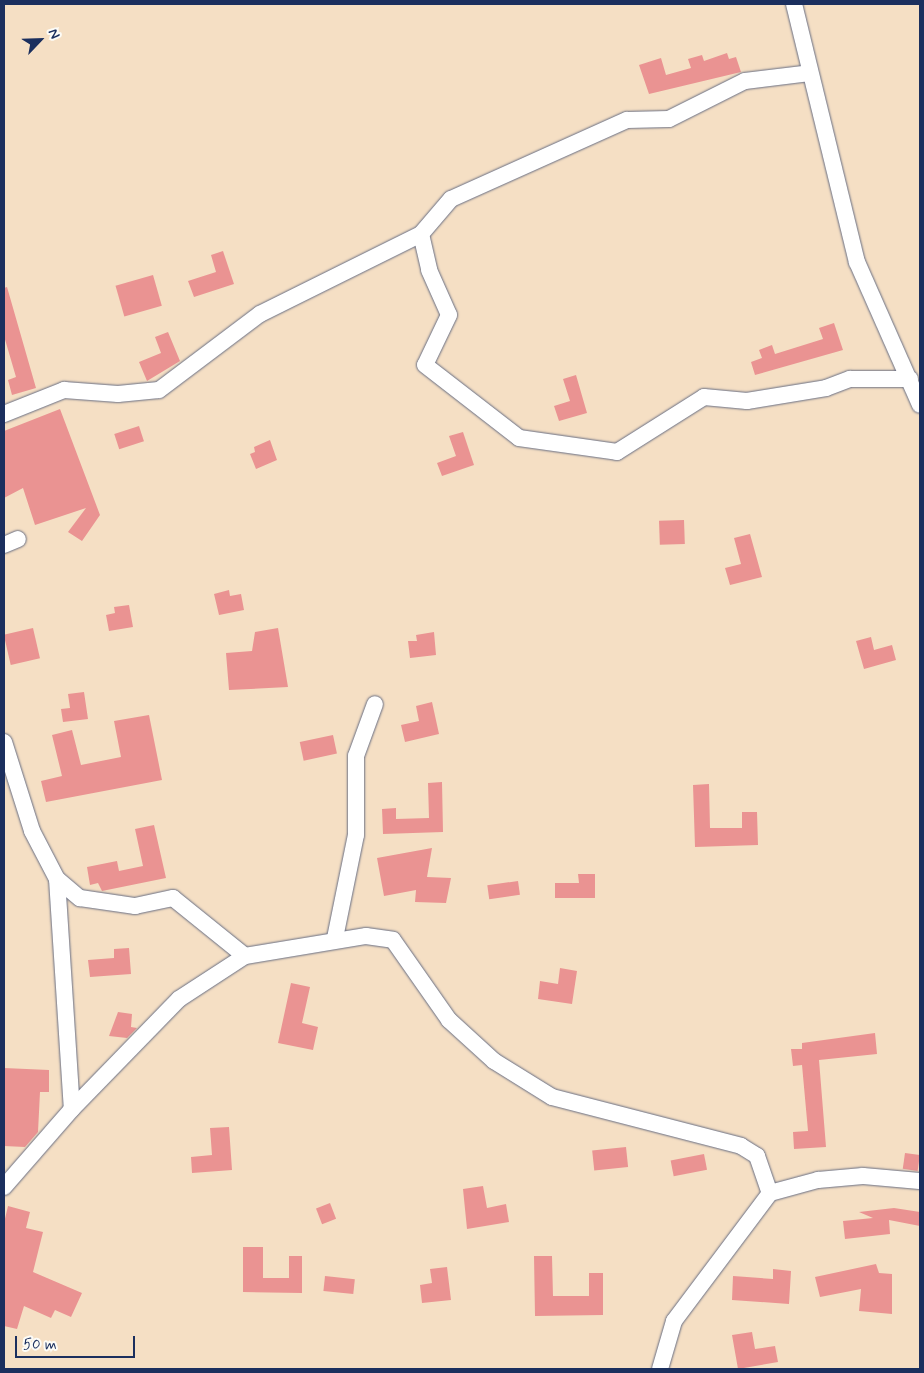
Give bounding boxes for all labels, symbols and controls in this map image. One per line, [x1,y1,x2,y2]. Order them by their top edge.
north arrow [15,15,65,65]
text: N [44,26,64,42]
scale bar [18,1326,138,1358]
text: 50 m [23,1335,57,1355]

